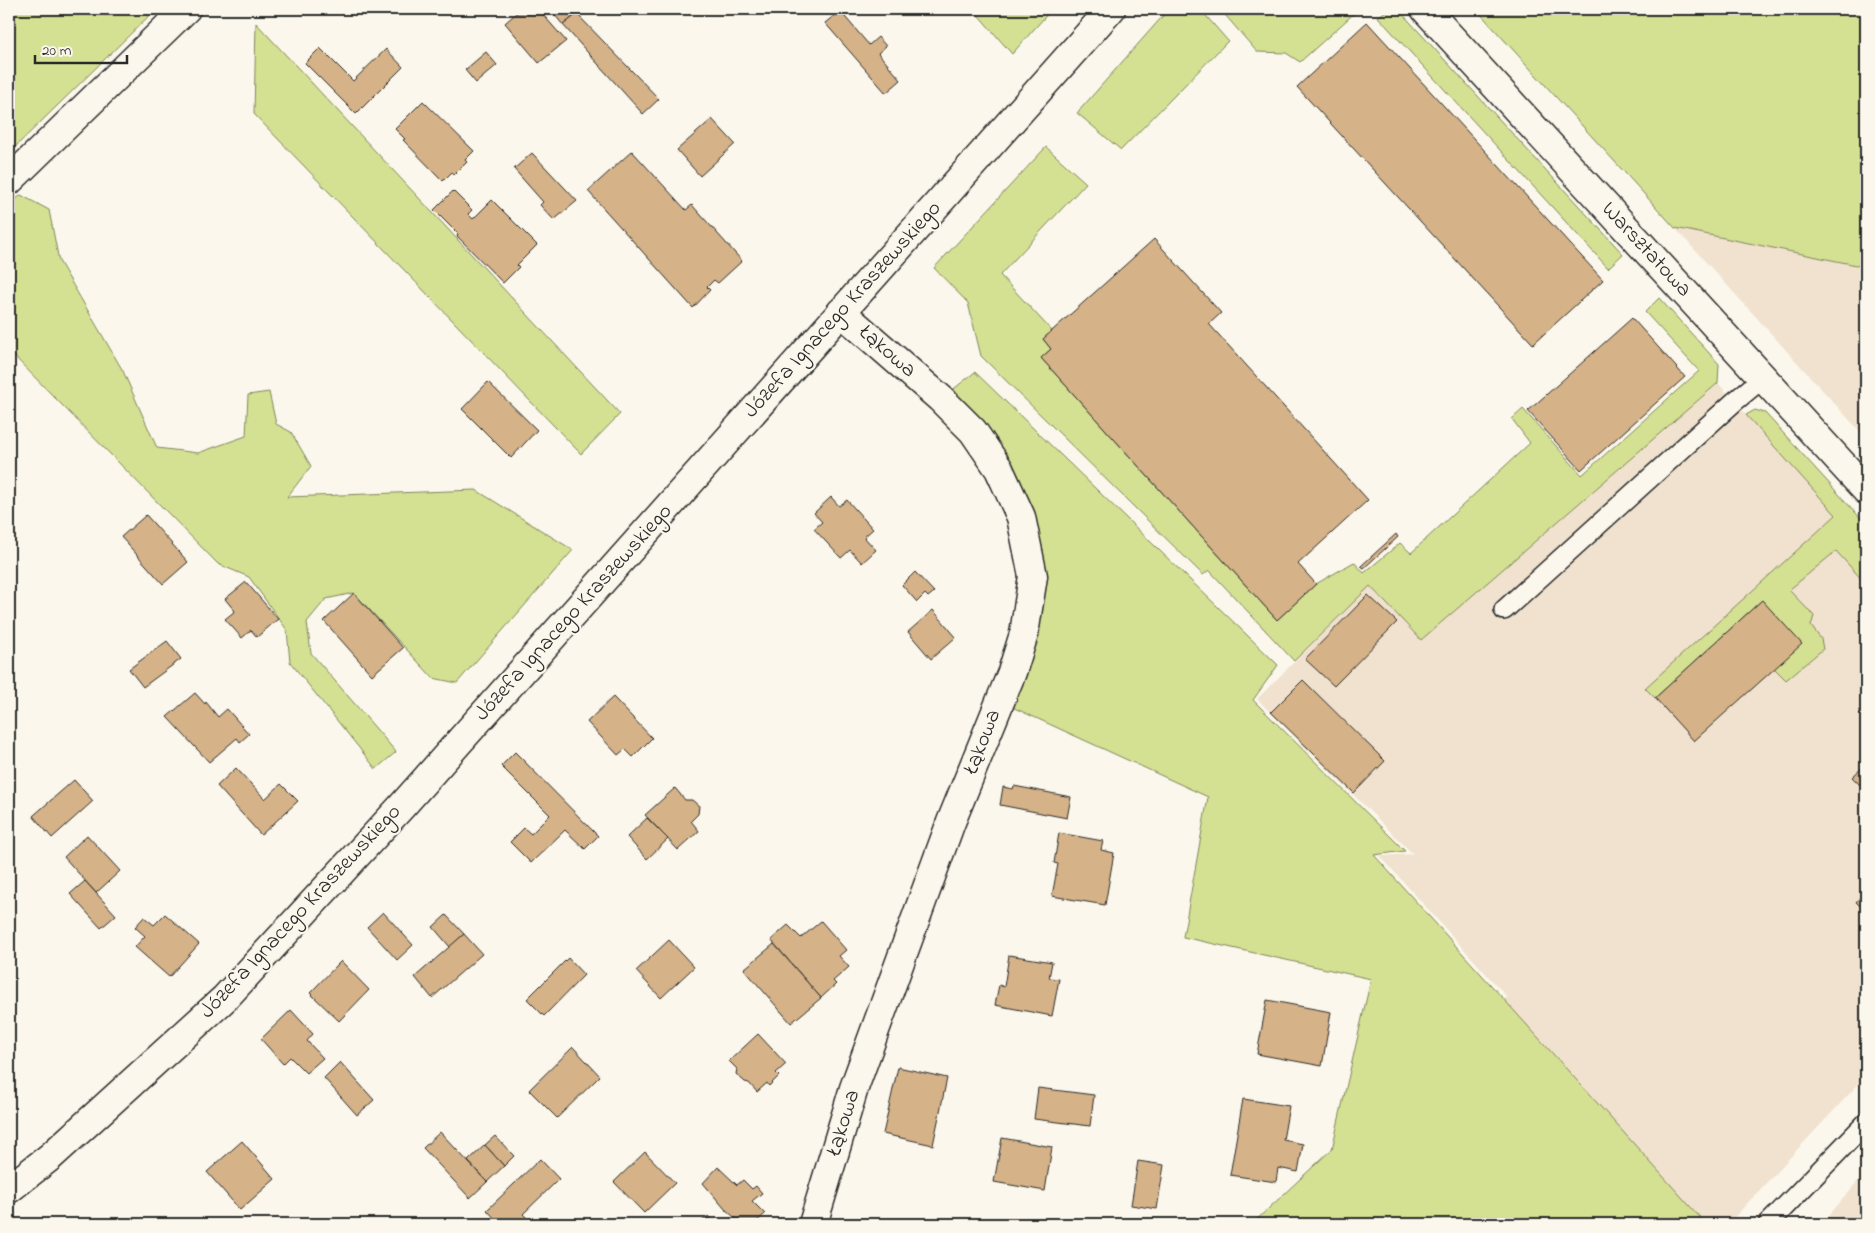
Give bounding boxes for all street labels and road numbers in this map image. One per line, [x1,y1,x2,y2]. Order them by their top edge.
street label: Józefa Ignacego Kraszewskiego [736,194,950,427]
street label: Warsztatowa [1593,195,1699,305]
street label: Łąkowa [850,317,923,386]
street label: Józefa Ignacego Kraszewskiego [467,497,681,730]
street label: Łąkowa [956,705,1010,780]
street label: Józefa Ignacego Kraszewskiego [193,798,410,1027]
street label: Łąkowa [819,1086,869,1161]

